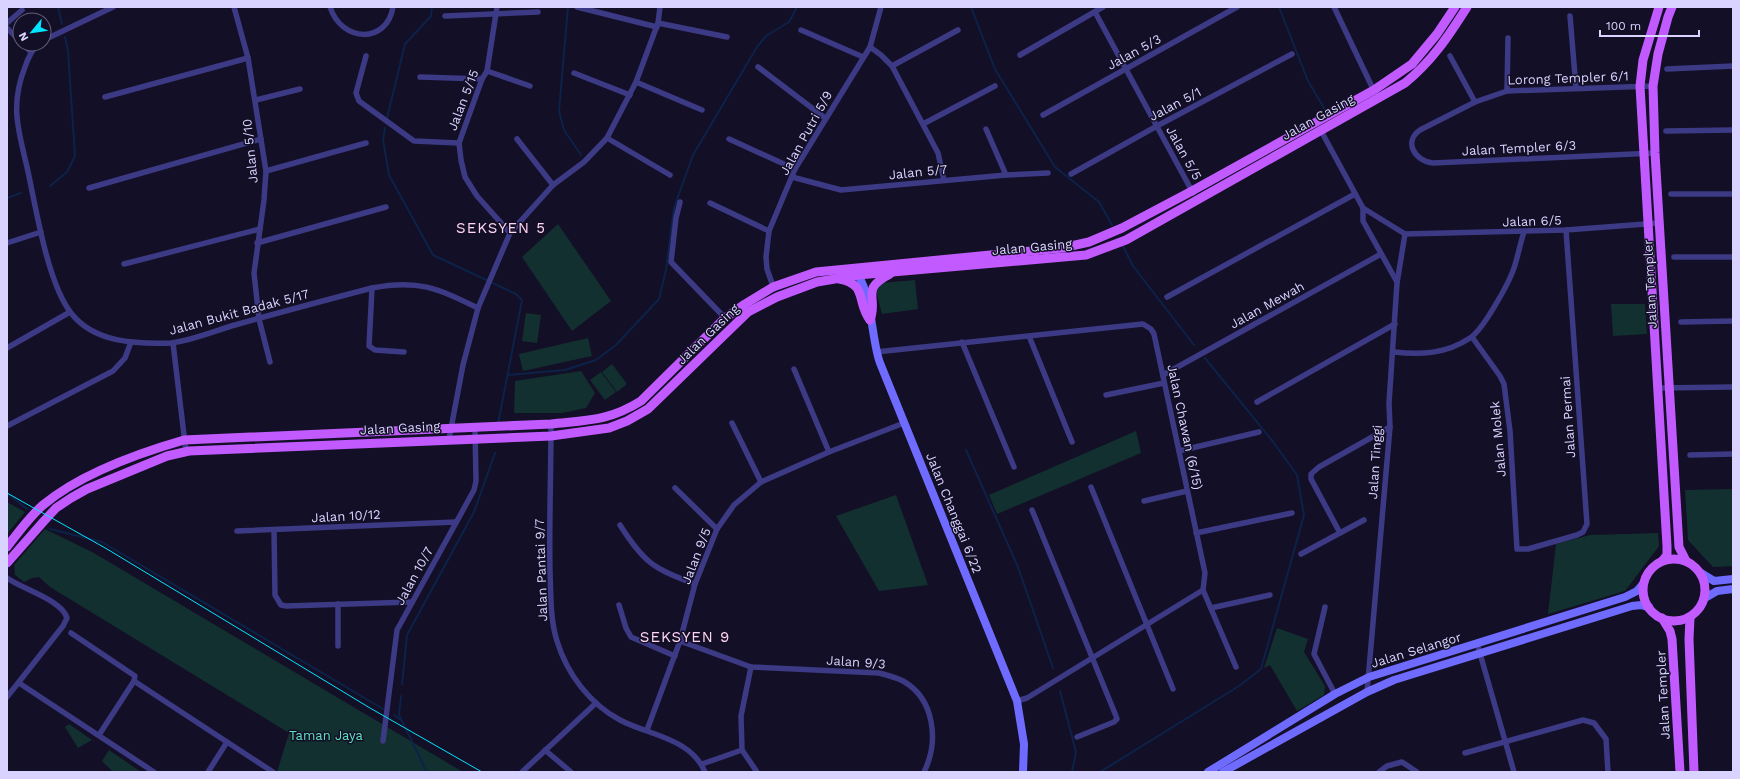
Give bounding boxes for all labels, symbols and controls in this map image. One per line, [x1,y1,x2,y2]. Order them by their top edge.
north arrow [12,12,52,52]
scale bar [1600,12,1699,38]
text: 100 m [1606,19,1641,33]
text: N [16,30,31,43]
street label: Jalan 5/3 [1105,31,1163,73]
street label: Jalan 5/15 [444,67,482,133]
street label: Lorong Templer 6/1 [1507,68,1629,88]
street label: Jalan 5/1 [1146,84,1204,124]
street label: Jalan Putri 5/9 [777,88,835,178]
street label: Jalan Gasing [1279,91,1357,143]
street label: Jalan 5/10 [239,118,261,184]
street label: Jalan 5/5 [1163,124,1205,182]
street label: Jalan Templer 6/3 [1461,138,1577,158]
street label: Jalan 5/7 [888,161,948,183]
street label: Jalan 6/5 [1502,212,1562,230]
district label: SEKSYEN 5 [456,219,546,237]
street label: Jalan Gasing [991,236,1073,258]
street label: Jalan Templer [1640,239,1660,329]
street label: Jalan Mewah [1227,278,1307,332]
street label: Jalan Bukit Badak 5/17 [168,286,310,338]
street label: Jalan Gasing [674,301,742,367]
street label: Jalan Chawan (6/15) [1164,363,1206,491]
street label: Jalan Permai [1558,376,1578,458]
street label: Jalan Molek [1487,400,1509,477]
street label: Jalan Gasing [359,418,441,438]
street label: Jalan Tinggi [1365,424,1385,500]
street label: Jalan Changgai 6/22 [923,451,985,575]
street label: Jalan 10/12 [311,507,381,525]
street label: Jalan Pantai 9/7 [532,518,550,622]
street label: Jalan 9/5 [678,526,714,586]
street label: Jalan 10/7 [392,544,436,608]
district label: SEKSYEN 9 [640,628,730,646]
street label: Jalan Selangor [1369,629,1463,671]
street label: Jalan Templer [1653,650,1673,740]
street label: Jalan 9/3 [826,652,886,672]
park label: Taman Jaya [289,728,364,743]

